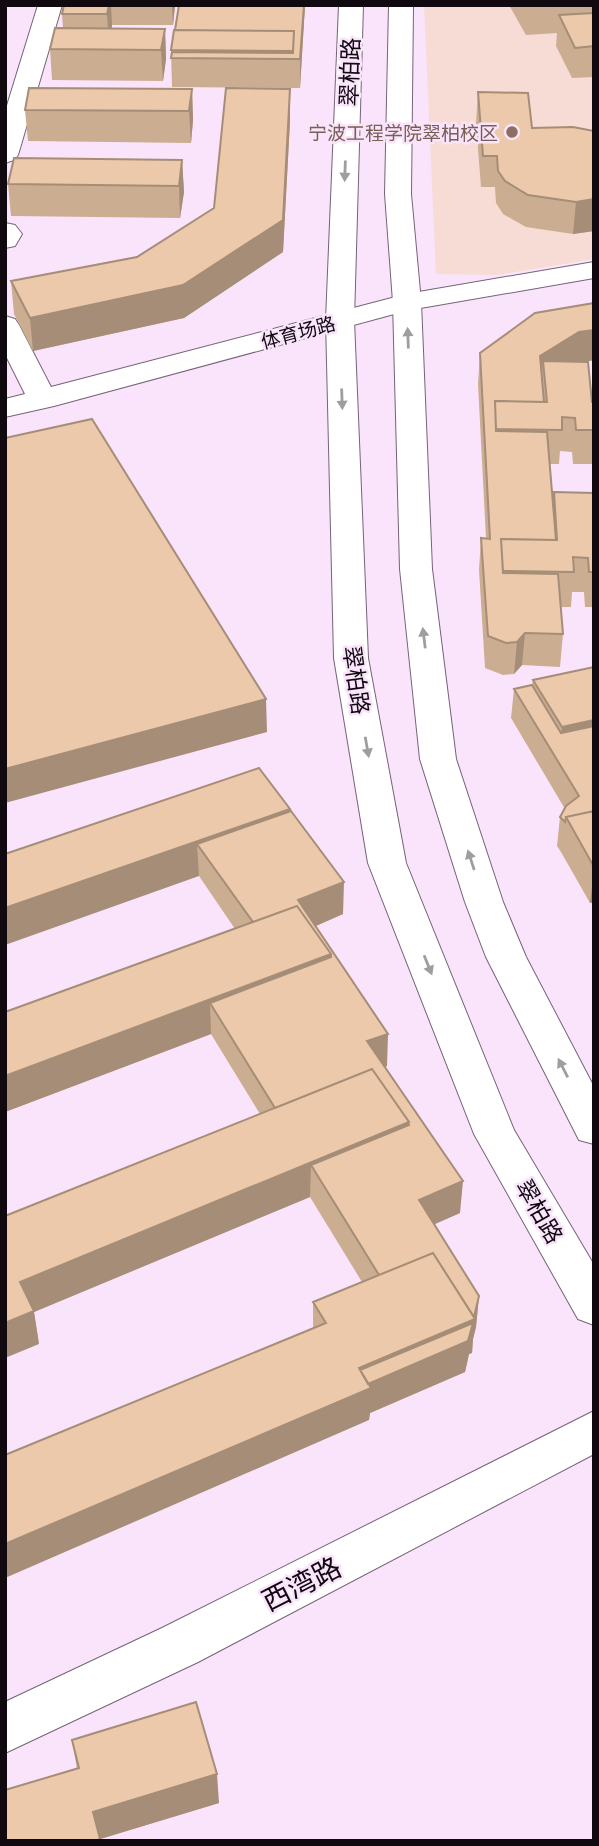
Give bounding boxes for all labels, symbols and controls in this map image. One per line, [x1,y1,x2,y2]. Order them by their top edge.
street label: 翠柏路 [334,37,364,107]
place label: 宁波工程学院翠柏校区 [308,121,498,144]
marker: 宁波工程学院翠柏校区 [504,124,520,140]
one-way arrow [340,161,351,183]
street label: 体育场路 [258,311,338,353]
one-way arrow [402,327,414,349]
one-way arrow [337,388,348,410]
one-way arrow [418,627,429,649]
street label: 翠柏路 [338,644,376,716]
one-way arrow [362,736,373,758]
one-way arrow [465,849,476,870]
one-way arrow [422,955,433,976]
one-way arrow [557,1058,568,1078]
street label: 翠柏路 [511,1174,569,1248]
street label: 西湾路 [256,1549,346,1617]

